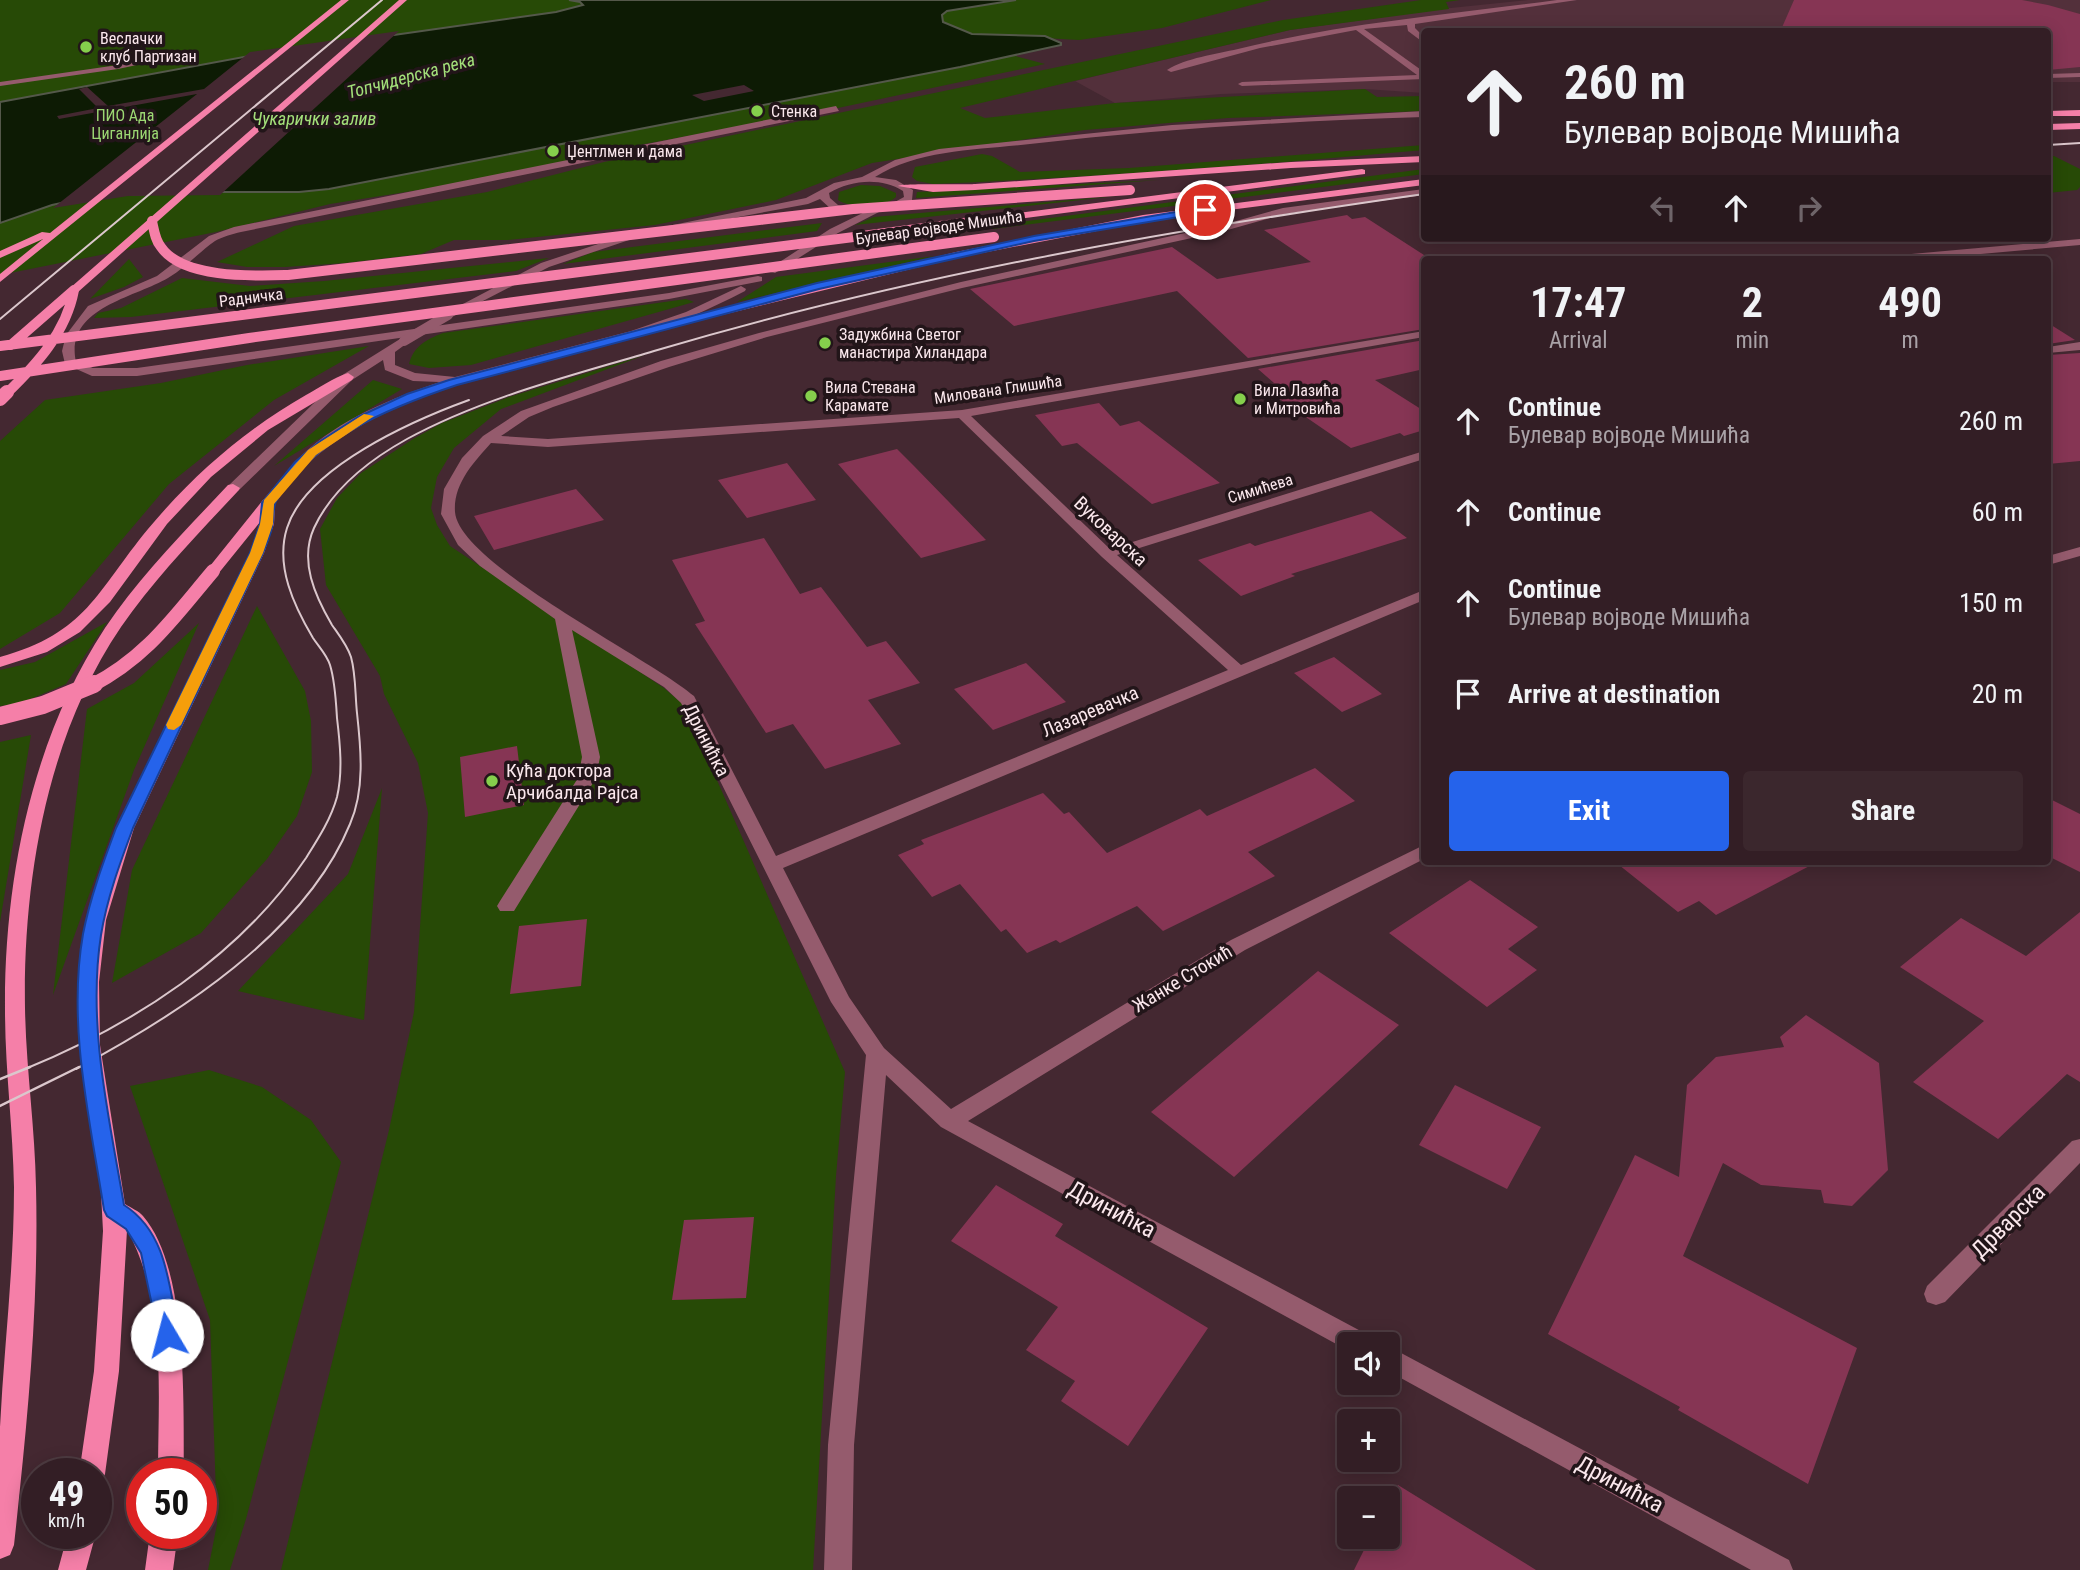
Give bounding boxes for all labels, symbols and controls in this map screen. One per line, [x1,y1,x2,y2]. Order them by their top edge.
place label: Веслачки клуб Партизан [100,29,197,66]
marker: Веслачки клуб Партизан [78,39,94,55]
water label: Топчидерска река [345,48,477,103]
text: 260 m [1564,54,1686,111]
icon: ahead [1449,56,1540,147]
place label: Стенка [771,102,817,121]
marker: Стенка [749,103,765,119]
park label: ПИО Ада Циганлија [91,106,159,143]
water label: Чукарички залив [252,108,376,129]
text: Булевар војводе Мишића [1564,113,1901,151]
place label: Џентлмен и дама [567,142,683,161]
marker: Џентлмен и дама [545,143,561,159]
pin [1175,180,1235,240]
icon: left [1644,189,1682,227]
icon: ahead [1717,189,1755,227]
icon: right [1790,189,1828,227]
icon: arrive [1186,191,1224,229]
street label: Булевар војводе Мишића [854,206,1024,249]
text: 17:47 [1530,278,1626,327]
text: 2 [1742,278,1763,327]
text: 490 [1878,278,1942,327]
street label: Радничка [218,284,284,311]
place label: Задужбина Светог манастира Хиландара [839,325,987,362]
text: Arrival [1549,327,1607,354]
text: min [1735,327,1769,354]
text: m [1901,327,1919,354]
marker: Задужбина Светог манастира Хиландара [817,335,833,351]
street label: Милована Глишића [933,371,1063,408]
place label: Вила Стевана Карамате [825,378,916,415]
place label: Вила Лазића и Митровића [1254,381,1341,418]
marker: Вила Стевана Карамате [803,388,819,404]
marker: Вила Лазића и Митровића [1232,391,1248,407]
text: Continue [1508,392,1601,422]
icon: ahead [1449,402,1487,440]
text: 260 m [1959,406,2023,436]
text: Булевар војводе Мишића [1508,422,1750,449]
street label: Симићева [1225,470,1295,507]
street label: Вуковарска [1069,492,1152,571]
icon: ahead [1449,493,1487,531]
text: Continue [1508,497,1601,527]
text: 60 m [1972,497,2023,527]
text: Continue [1508,574,1601,604]
icon: ahead [1449,584,1487,622]
text: 150 m [1959,588,2023,618]
text: Булевар војводе Мишића [1508,604,1750,631]
icon: arrive [1449,675,1487,713]
text: Arrive at destination [1508,679,1720,709]
text: 20 m [1972,679,2023,709]
street label: Лазаревачка [1038,681,1142,742]
street label: Дринићка [678,700,735,780]
place label: Кућа доктора Арчибалда Рајса [506,759,638,804]
button: Exit [1449,771,1729,851]
button: Share [1743,771,2023,851]
marker: Кућа доктора Арчибалда Рајса [484,773,500,789]
street label: Жанке Стокић [1128,940,1236,1017]
street label: Дринићка [1063,1175,1160,1244]
street label: Дрварска [1966,1179,2051,1264]
position arrow [130,1298,204,1372]
map controls [1337,1332,1400,1549]
button: sound [1337,1332,1400,1395]
button: + [1337,1409,1400,1472]
street label: Дринићка [1571,1450,1668,1519]
speed limit sign: 50 [126,1458,217,1549]
text: 49 [49,1474,84,1515]
button: − [1337,1486,1400,1549]
text: km/h [48,1510,85,1531]

